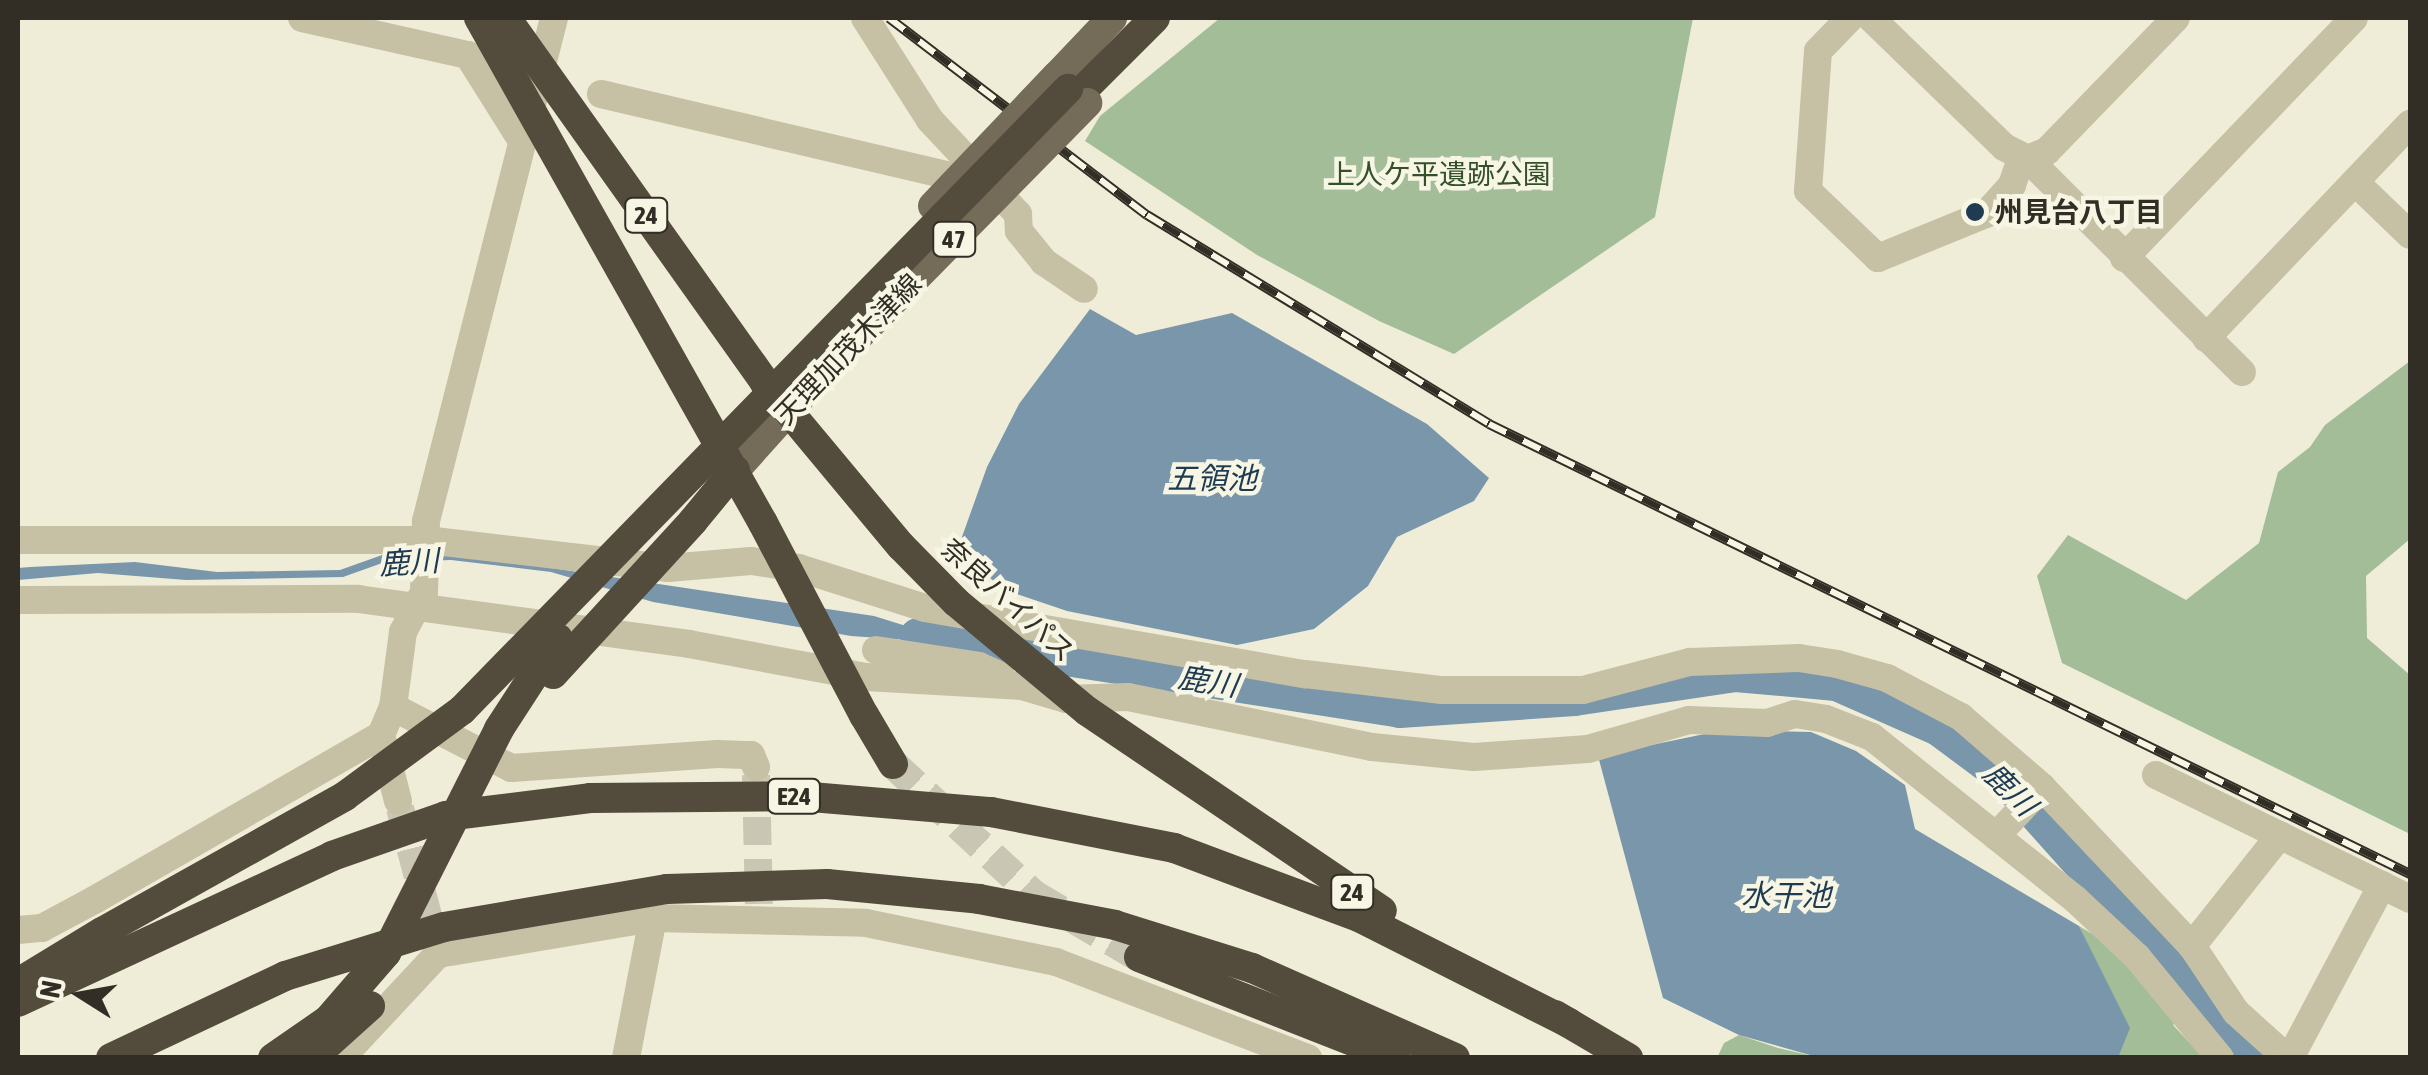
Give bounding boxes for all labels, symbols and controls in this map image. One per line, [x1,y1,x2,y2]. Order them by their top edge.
park label: 上人ケ平遺跡公園 [1327,157,1551,191]
road number: 24 [624,195,668,235]
place label: 州見台八丁目 [1995,195,2163,229]
marker: 州見台八丁目 [1964,201,1986,223]
road number: 47 [932,219,976,259]
street label: 天理加茂木津線 [768,267,928,431]
water label: 五領池 [1167,460,1257,496]
street label: 奈良バイパス [934,531,1082,669]
water label: 鹿川 [378,542,440,582]
water label: 鹿川 [1176,659,1240,703]
water label: 鹿川 [1976,755,2044,823]
road number: E24 [766,776,822,816]
road number: 24 [1330,872,1374,912]
water label: 水干池 [1741,877,1831,913]
north arrow [30,945,130,1045]
text: N [33,978,68,1000]

